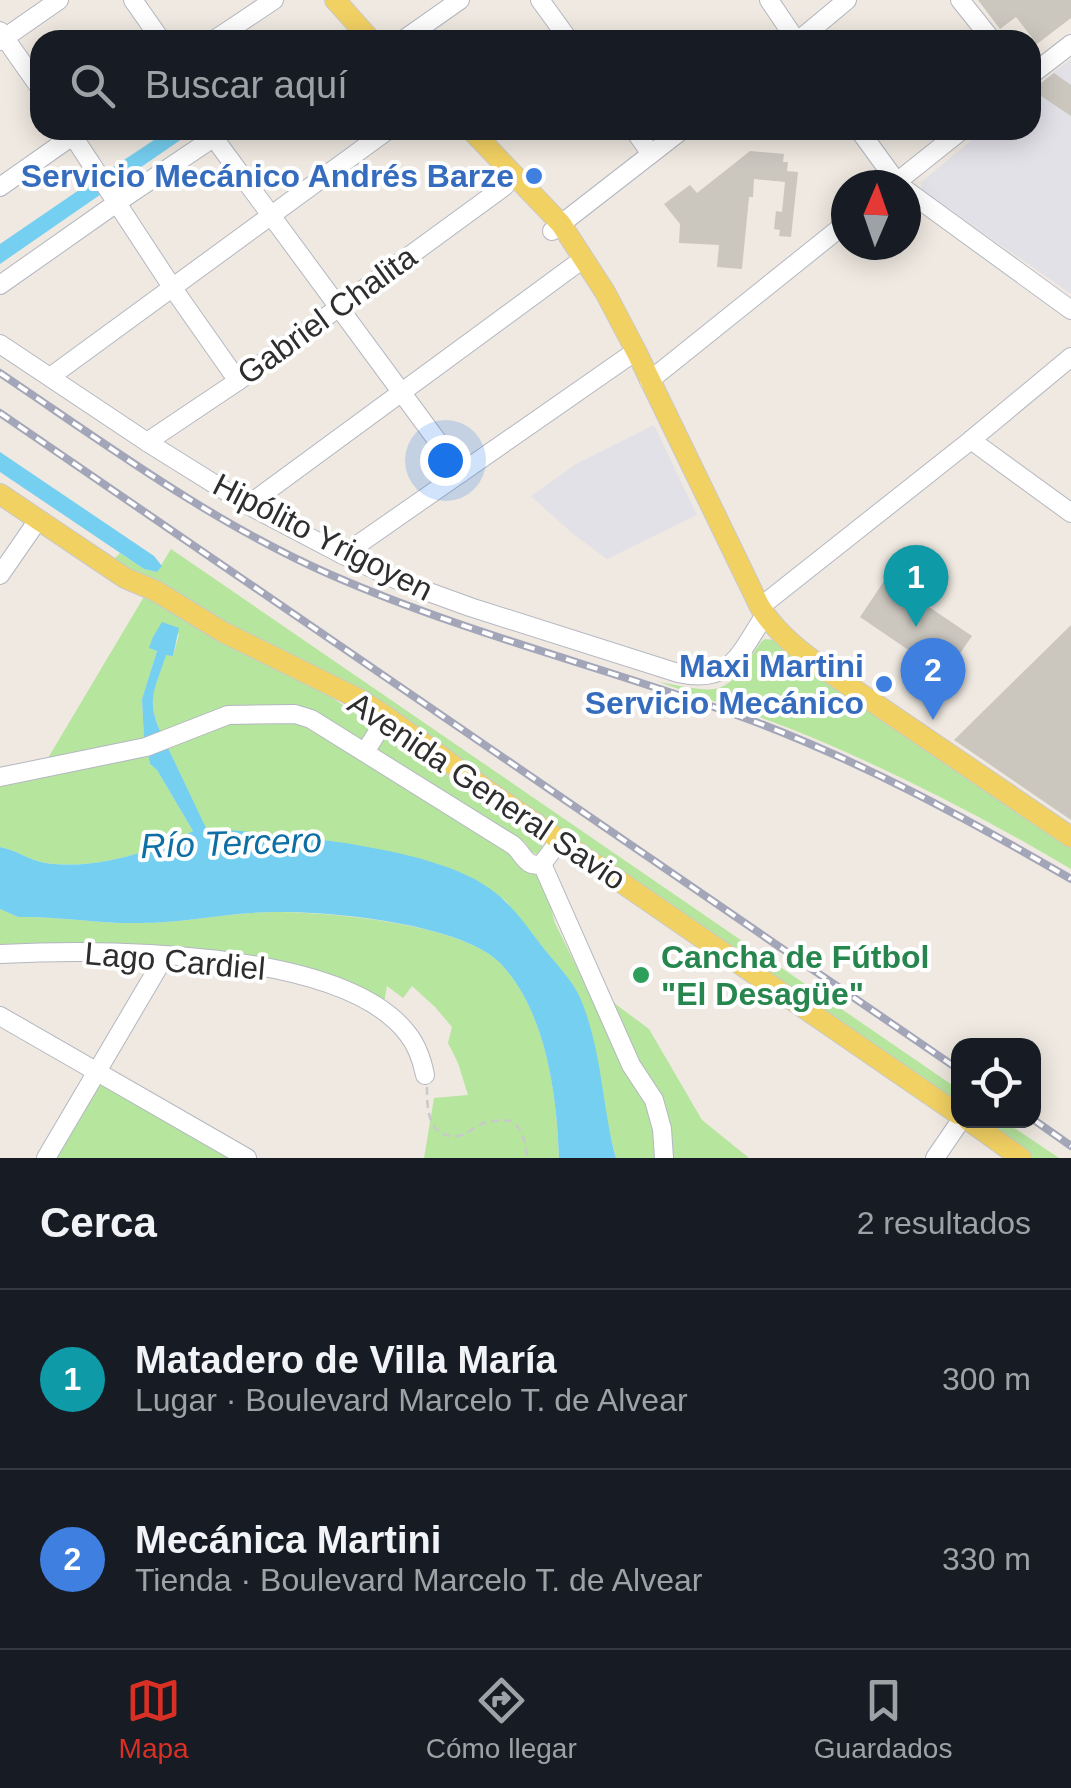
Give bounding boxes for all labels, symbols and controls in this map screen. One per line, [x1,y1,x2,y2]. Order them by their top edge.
search box [30,30,1041,140]
icon: search [65,58,120,113]
text: Buscar aquí [145,64,348,106]
place label: Servicio Mecánico Andrés Barze [21,158,514,194]
marker: Servicio Mecánico Andrés Barze [523,165,545,187]
north arrow [831,170,921,260]
street label: Gabriel Chalita [231,238,423,392]
your location [420,435,471,486]
street label: Hipólito Yrigoyen [207,466,439,608]
pin: 1 [884,544,948,627]
pin: 2 [900,638,966,720]
place label: Maxi Martini Servicio Mecánico [585,648,864,721]
marker: Maxi Martini Servicio Mecánico [873,673,895,695]
street label: Avenida General Savio [341,685,633,897]
water label: Río Tercero [140,820,322,865]
street label: Lago Cardiel [83,935,267,987]
place label: Cancha de Fútbol "El Desagüe" [661,939,929,1012]
marker: Cancha de Fútbol "El Desagüe" [630,964,652,986]
map controls [951,1038,1041,1128]
button: locate [951,1038,1041,1128]
text: Cerca [40,1199,157,1246]
text: 2 resultados [857,1205,1031,1241]
text: Matadero de Villa María [135,1339,557,1381]
text: 1 [64,1361,81,1397]
text: 300 m [942,1361,1031,1397]
text: Lugar · Boulevard Marcelo T. de Alvear [135,1382,688,1418]
text: Mecánica Martini [135,1519,441,1561]
text: 2 [64,1541,81,1577]
text: 330 m [942,1541,1031,1577]
text: Tienda · Boulevard Marcelo T. de Alvear [135,1562,702,1598]
tab: Mapa [119,1673,189,1765]
tab: Cómo llegar [426,1673,577,1765]
tab: Guardados [814,1673,952,1765]

